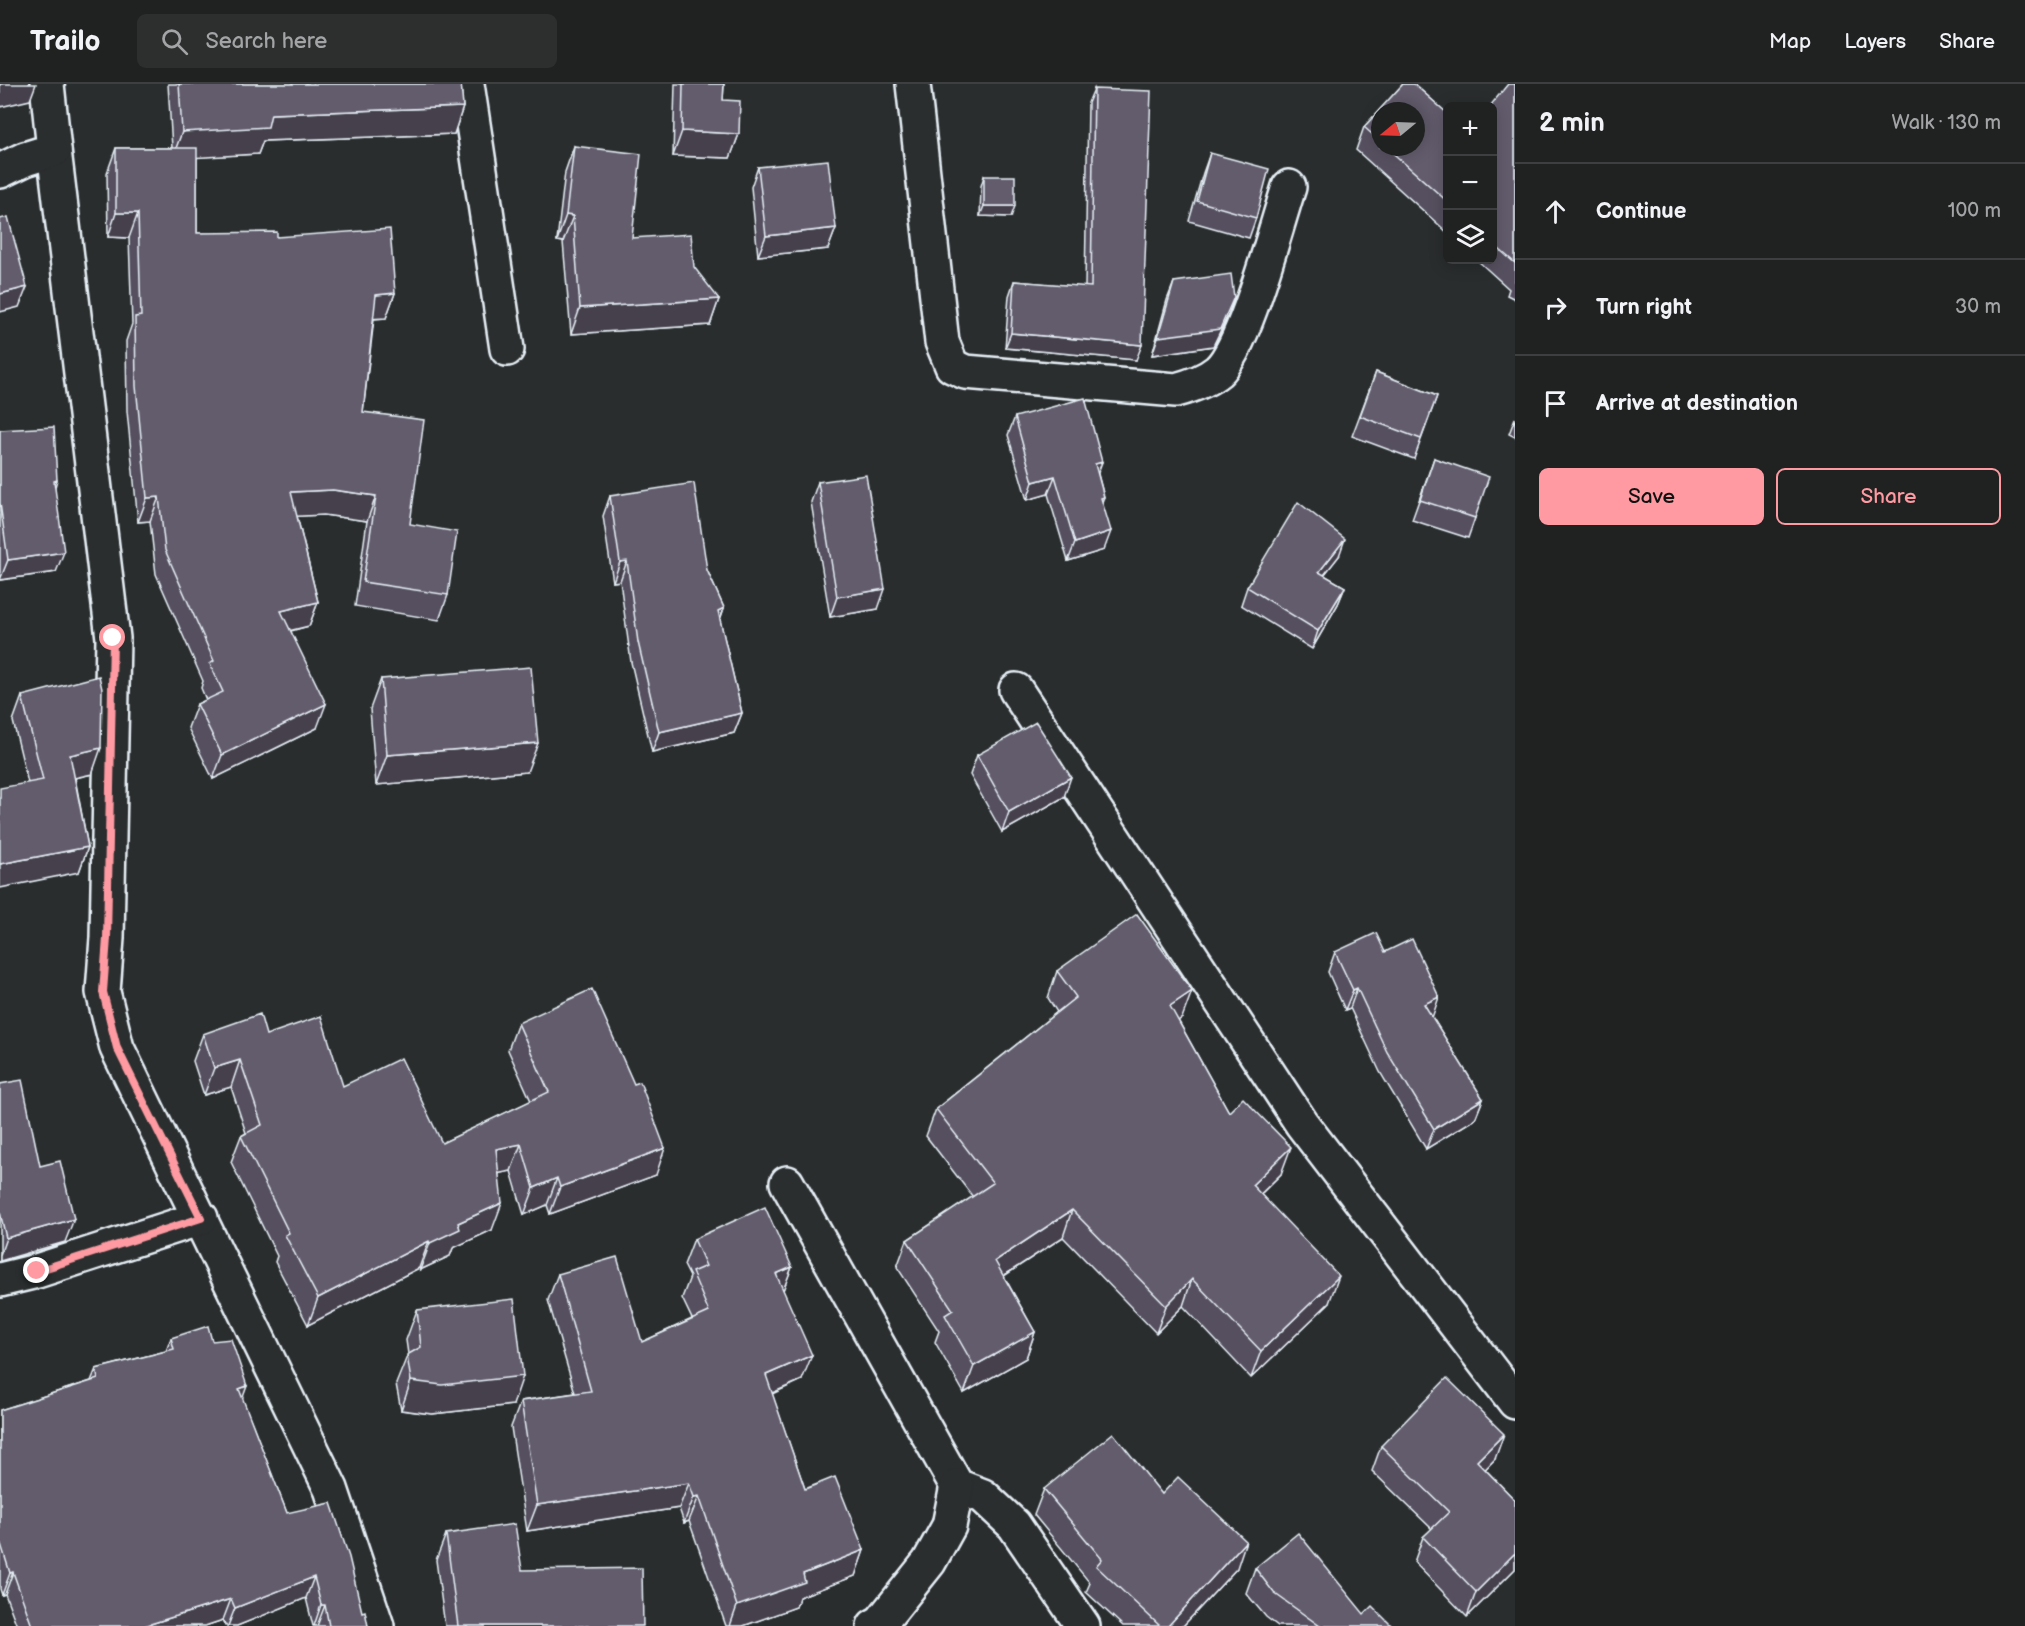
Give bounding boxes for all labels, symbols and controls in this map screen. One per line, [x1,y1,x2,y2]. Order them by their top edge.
search box [137,14,557,68]
text: Trailo [30,25,101,58]
icon: search [158,25,191,58]
text: Search here [206,28,327,55]
text: Map [1769,29,1811,54]
text: Layers [1844,29,1906,54]
text: Share [1939,29,1995,54]
north arrow [1371,102,1425,156]
map controls [1443,102,1497,264]
button: + [1443,102,1497,156]
text: 2 min [1539,108,1605,139]
text: Walk · 130 m [1892,111,2001,135]
button: − [1443,156,1497,210]
icon: ahead [1539,195,1572,228]
text: Continue [1596,198,1686,225]
text: 100 m [1948,199,2001,223]
button: layers [1443,210,1497,264]
icon: right [1539,291,1572,324]
text: Turn right [1596,294,1692,321]
text: 30 m [1955,295,2001,319]
icon: arrive [1539,387,1572,420]
text: Arrive at destination [1596,390,1798,417]
button: Save [1539,468,1764,525]
button: Share [1776,468,2001,525]
route start [99,624,125,650]
route end [23,1257,49,1283]

